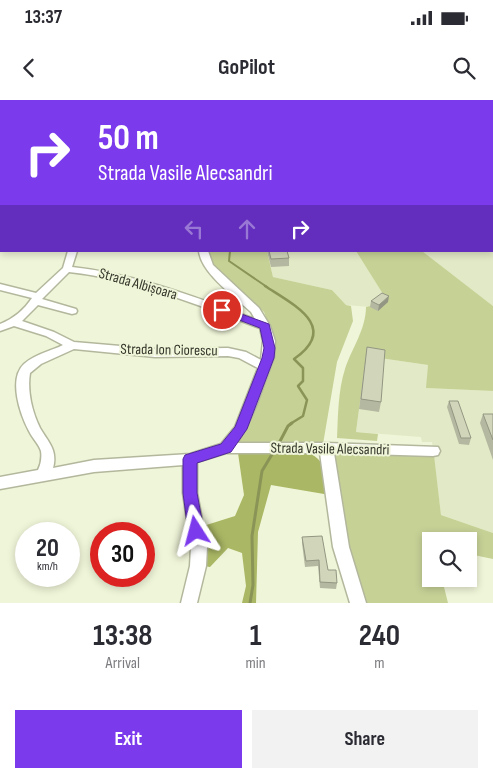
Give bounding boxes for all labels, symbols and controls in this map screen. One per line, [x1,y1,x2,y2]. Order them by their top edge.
text: 13:37 [25,6,62,29]
icon: back [15,54,43,82]
text: GoPilot [218,54,275,81]
icon: search [450,54,478,82]
text: 50 m [98,117,159,160]
icon: right [15,120,80,185]
text: Strada Vasile Alecsandri [98,160,273,187]
icon: left [180,215,208,243]
icon: ahead [233,215,261,243]
icon: right [286,215,314,243]
street label: Strada Albișoara [97,264,180,304]
pin [201,289,243,331]
icon: arrive [208,296,236,324]
street label: Strada Ion Ciorescu [120,340,218,360]
street label: Strada Vasile Alecsandri [270,438,390,460]
position arrow [169,504,221,556]
speed limit sign: 30 [90,522,155,587]
map controls [422,532,477,587]
button: search [422,532,477,587]
text: 20 [36,533,59,564]
text: km/h [37,559,58,574]
text: 13:38 [93,618,153,654]
text: 1 [250,618,262,654]
text: 240 [359,618,400,654]
text: Arrival [106,654,140,673]
text: min [246,654,266,673]
text: m [374,654,384,673]
button: Exit [15,710,242,768]
button: Share [252,710,478,768]

